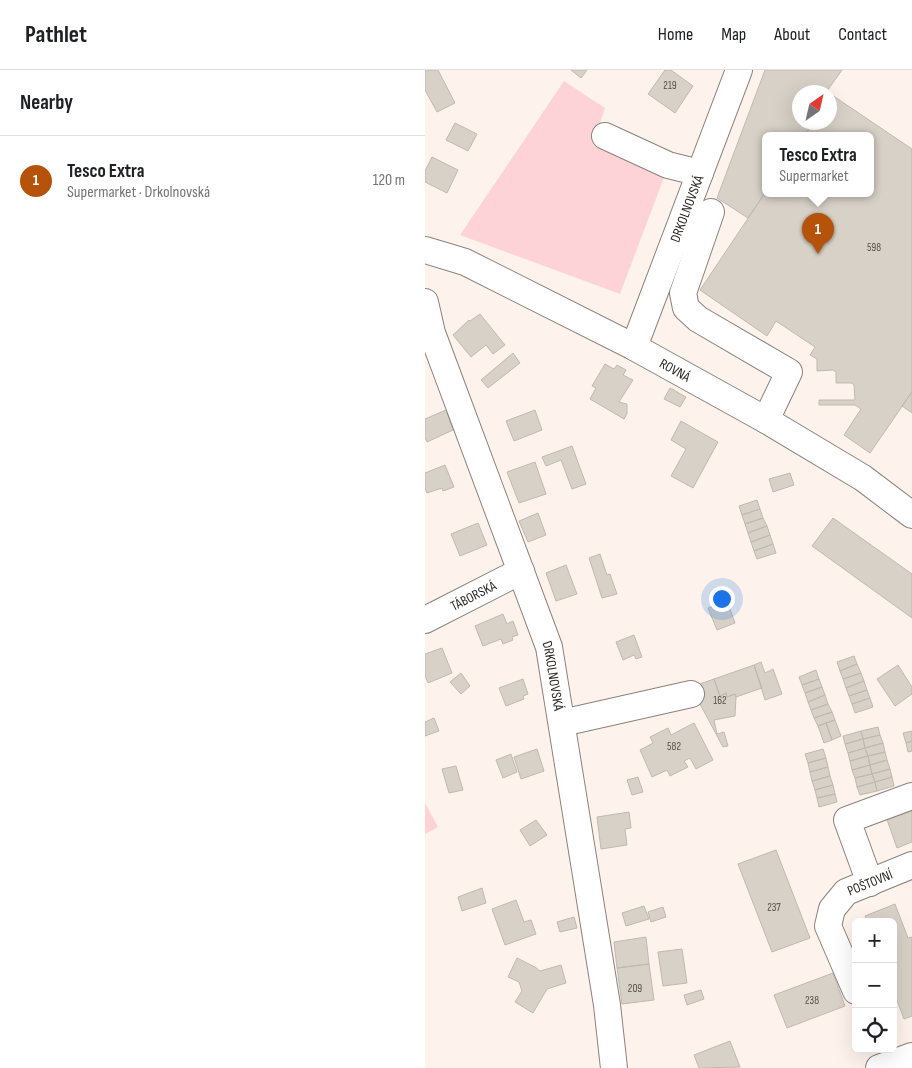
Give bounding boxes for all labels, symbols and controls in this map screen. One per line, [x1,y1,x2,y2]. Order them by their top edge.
text: Pathlet [25,20,87,49]
text: Home [658,24,693,45]
text: Map [721,24,746,45]
text: About [774,24,810,45]
text: Contact [838,24,887,45]
house number: 219 [663,79,677,92]
north arrow [792,85,837,130]
text: Nearby [20,90,73,115]
popup [762,132,874,197]
text: Tesco Extra [779,144,857,167]
text: Tesco Extra [67,160,145,183]
text: Supermarket [779,167,849,186]
text: 1 [33,171,39,190]
text: 120 m [373,171,405,190]
street label: DRKOLNOVSKÁ [667,172,708,245]
text: Supermarket · Drkolnovská [67,183,210,202]
pin: 1 [802,213,834,254]
house number: 598 [867,241,881,254]
street label: ROVNÁ [657,355,694,386]
street label: TÁBORSKÁ [448,577,500,615]
your location [709,586,735,612]
street label: DRKOLNOVSKÁ [538,639,567,713]
house number: 162 [713,694,727,707]
house number: 582 [667,740,681,753]
street label: POŠTOVNÍ [845,866,895,900]
house number: 237 [767,901,781,914]
map controls [852,918,897,1053]
button: + [852,918,897,963]
button: − [852,963,897,1008]
house number: 209 [628,982,642,995]
house number: 238 [805,994,819,1007]
button: locate [852,1008,897,1053]

